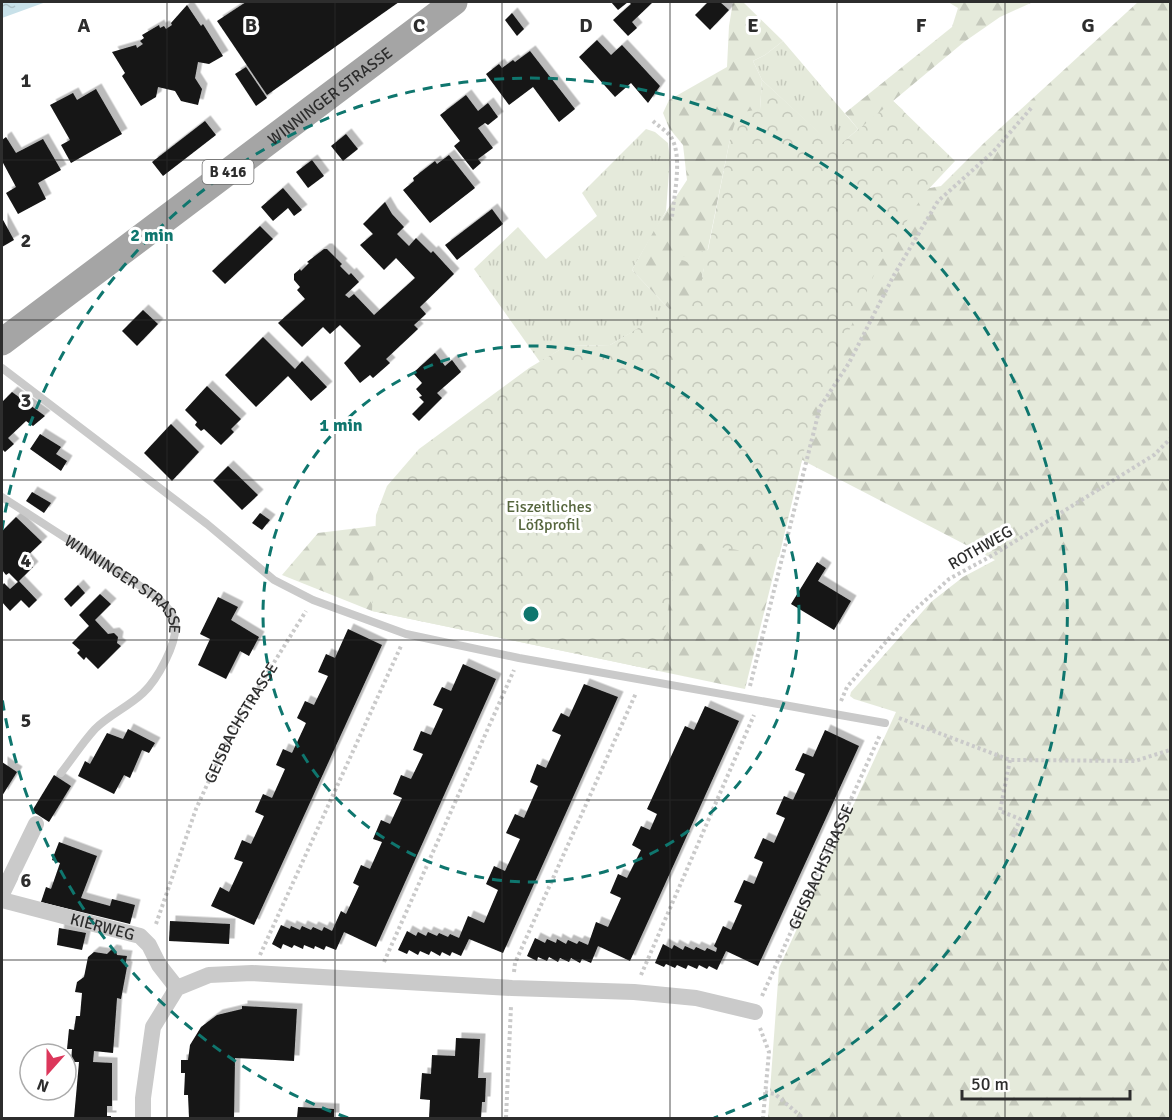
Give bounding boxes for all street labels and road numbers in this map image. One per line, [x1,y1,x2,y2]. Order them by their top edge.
street label: WINNINGER STRASSE [264,43,396,150]
road number: B 416 [202,160,254,184]
street label: ROTHWEG [945,521,1016,574]
street label: WINNINGER STRASSE [60,531,184,634]
street label: GEISBACHSTRASSE [200,659,283,787]
street label: GEISBACHSTRASSE [784,801,858,933]
street label: KIERWEG [68,909,137,945]

